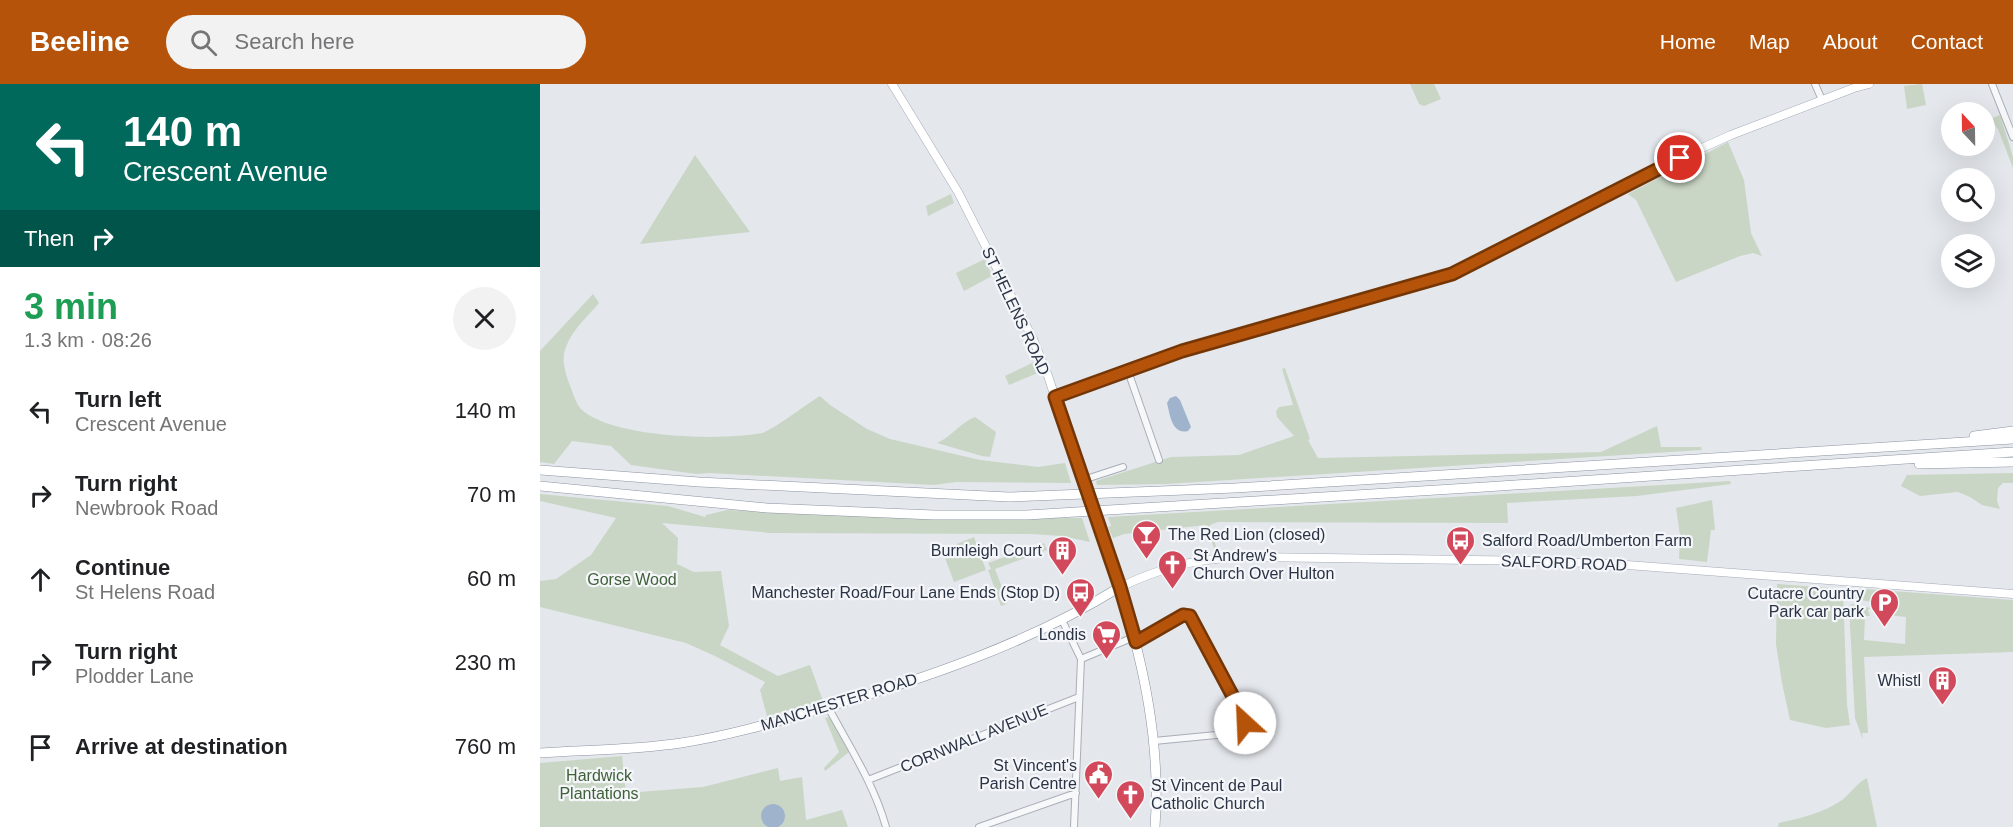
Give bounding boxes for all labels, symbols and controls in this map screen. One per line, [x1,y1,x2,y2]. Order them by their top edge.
search box [166,15,586,69]
text: Beeline [30,26,130,57]
icon: search [187,26,220,59]
text: Search here [235,29,354,54]
text: Home [1660,30,1716,53]
text: Map [1749,30,1790,53]
text: About [1823,30,1878,53]
text: Contact [1911,30,1983,53]
north arrow [1941,102,1995,156]
map controls [1941,102,1995,288]
icon: left [24,108,102,186]
text: 140 m [123,108,242,155]
pin [1654,132,1705,183]
icon: arrive [1663,141,1696,174]
text: Crescent Avenue [123,157,328,187]
button: search [1941,168,1995,222]
icon: right [86,222,119,255]
text: Then [24,226,74,251]
button: layers [1941,234,1995,288]
street label: ST HELENS ROAD [979,244,1053,378]
text: 3 min [24,286,118,327]
button: close [453,287,516,350]
text: 1.3 km · 08:26 [24,329,152,351]
text: Turn left [75,387,161,412]
icon: left [24,395,57,428]
text: 140 m [455,398,516,423]
text: Crescent Avenue [75,413,227,435]
text: Turn right [75,471,177,496]
icon: right [24,479,57,512]
text: 70 m [467,482,516,507]
text: Newbrook Road [75,497,218,519]
bar icon: The Red Lion (closed) [1131,518,1163,560]
bus stop icon: Salford Road/Umberton Farm [1445,524,1477,566]
place label: The Red Lion (closed) [1168,526,1325,543]
place label: Salford Road/Umberton Farm [1482,532,1692,549]
building icon: Burnleigh Court [1047,534,1079,576]
place label: Burnleigh Court [931,542,1043,559]
place label: St Andrew's Church Over Hulton [1193,547,1334,582]
church icon: St Andrew's Church Over Hulton [1156,548,1188,590]
street label: SALFORD ROAD [1501,552,1627,574]
text: Continue [75,555,170,580]
icon: ahead [24,563,57,596]
text: 60 m [467,566,516,591]
park label: Gorse Wood [587,571,677,588]
bus stop icon: Manchester Road/Four Lane Ends (Stop D) [1065,576,1097,618]
text: St Helens Road [75,581,215,603]
place label: Manchester Road/Four Lane Ends (Stop D) [751,584,1060,601]
place label: Cutacre Country Park car park [1748,585,1865,620]
parking icon: Cutacre Country Park car park [1869,586,1901,628]
supermarket icon: Londis [1091,618,1123,660]
place label: Londis [1039,626,1086,643]
text: Turn right [75,639,177,664]
icon: right [24,647,57,680]
text: 230 m [455,650,516,675]
building icon: Whistl [1926,664,1958,706]
text: Plodder Lane [75,665,194,687]
street label: MANCHESTER ROAD [759,670,919,734]
place label: Whistl [1877,672,1921,689]
position arrow [1213,691,1277,755]
street label: CORNWALL AVENUE [898,701,1050,775]
icon: arrive [24,731,57,764]
text: Arrive at destination [75,734,288,759]
text: 760 m [455,734,516,759]
place label: St Vincent's Parish Centre [979,757,1077,792]
public building icon: St Vincent's Parish Centre [1082,758,1114,800]
park label: Hardwick Plantations [559,767,639,802]
place label: St Vincent de Paul Catholic Church [1151,777,1282,812]
church icon: St Vincent de Paul Catholic Church [1114,778,1146,820]

